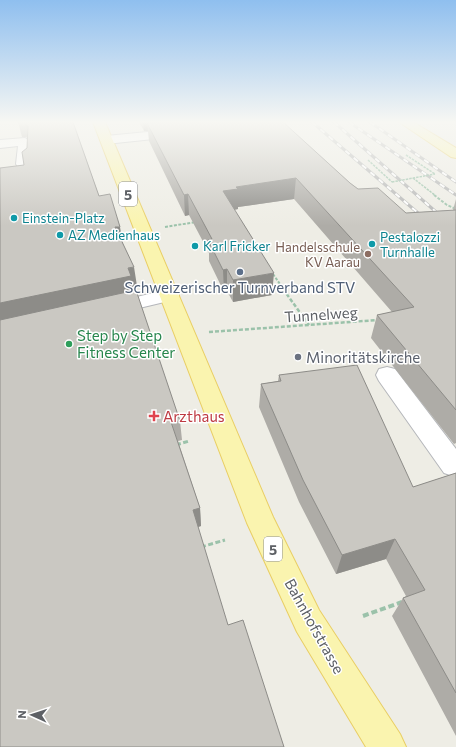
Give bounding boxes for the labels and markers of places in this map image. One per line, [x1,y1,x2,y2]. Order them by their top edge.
place label: Einstein-Platz [22,210,105,226]
marker: Einstein-Platz [9,213,19,223]
place label: AZ Medienhaus [68,227,160,243]
place label: Pestalozzi Turnhalle [380,229,440,260]
marker: AZ Medienhaus [55,230,65,240]
place label: Karl Fricker [203,238,271,254]
place label: Handelsschule KV Aarau [275,239,360,270]
marker: Pestalozzi Turnhalle [367,239,377,249]
marker: Karl Fricker [190,241,200,251]
marker: Handelsschule KV Aarau [363,249,373,259]
marker: Schweizerischer Turnverband STV [235,267,245,277]
place label: Schweizerischer Turnverband STV [125,278,355,296]
place label: Step by Step Fitness Center [77,326,175,361]
marker: Step by Step Fitness Center [64,339,74,349]
place label: Minoritätskirche [306,348,420,366]
marker: Minoritätskirche [293,352,303,362]
place label: Arzthaus [163,407,225,425]
marker: Arzthaus [148,410,160,422]

